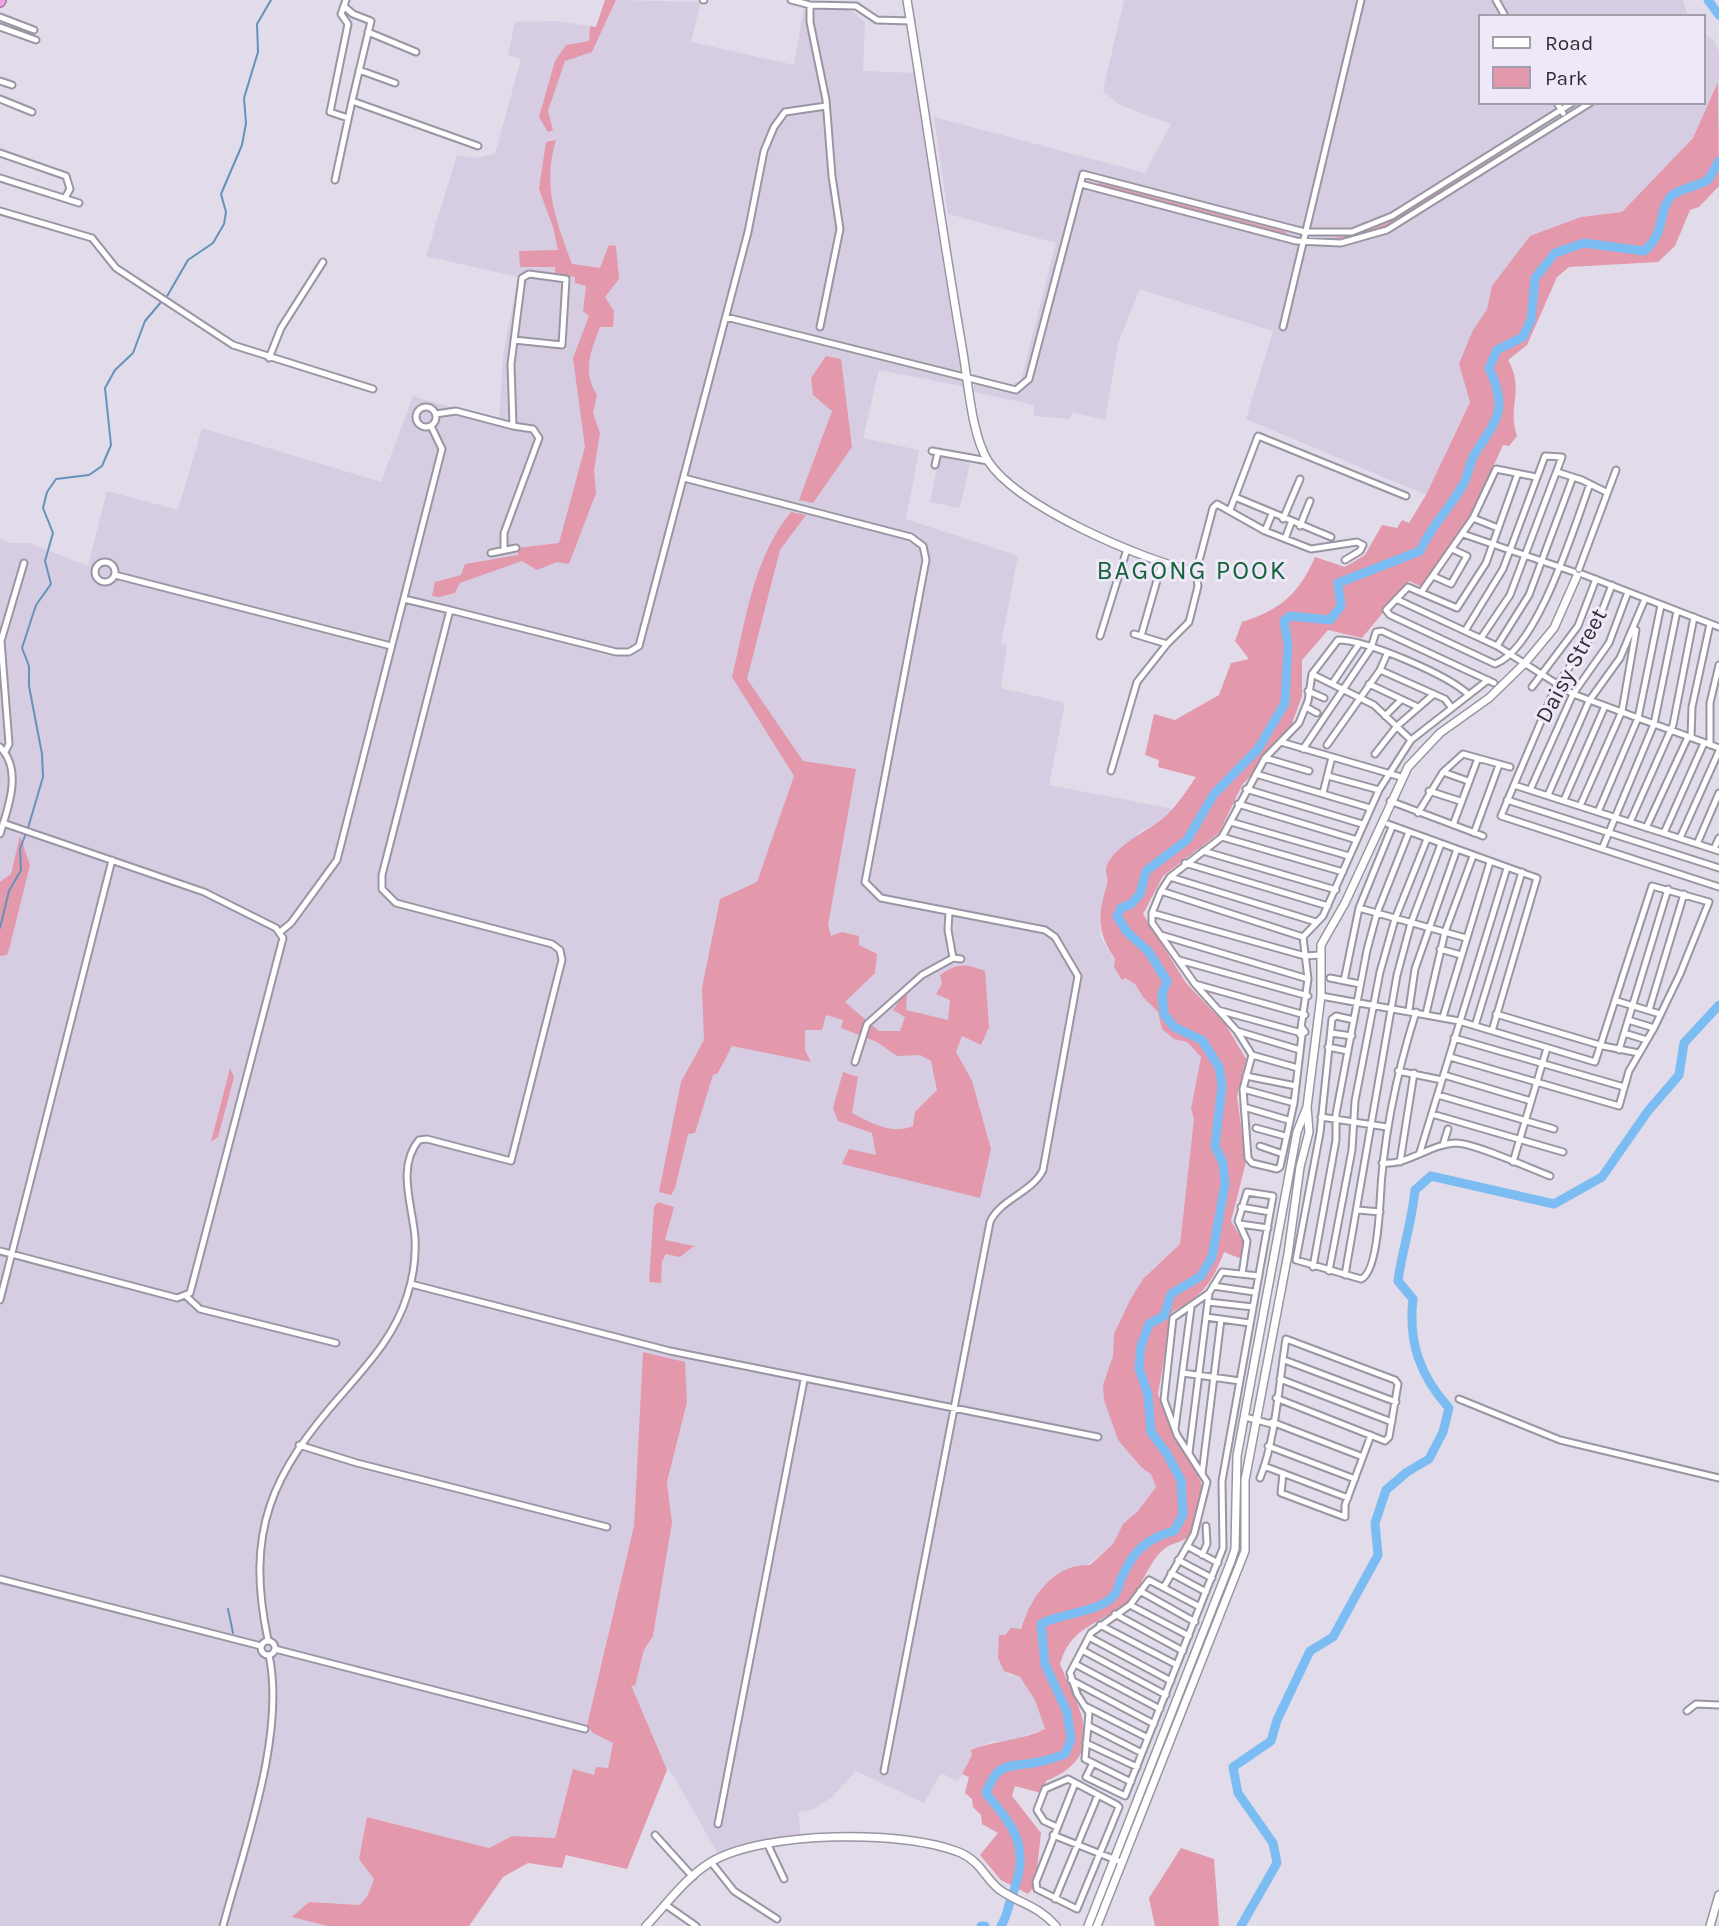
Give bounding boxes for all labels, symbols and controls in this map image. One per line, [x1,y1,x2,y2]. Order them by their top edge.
legend [1478,14,1705,105]
text: Road [1545,31,1593,55]
text: Park [1545,66,1588,90]
district label: BAGONG POOK [1098,556,1286,588]
street label: Daisy Street [1530,604,1614,728]

